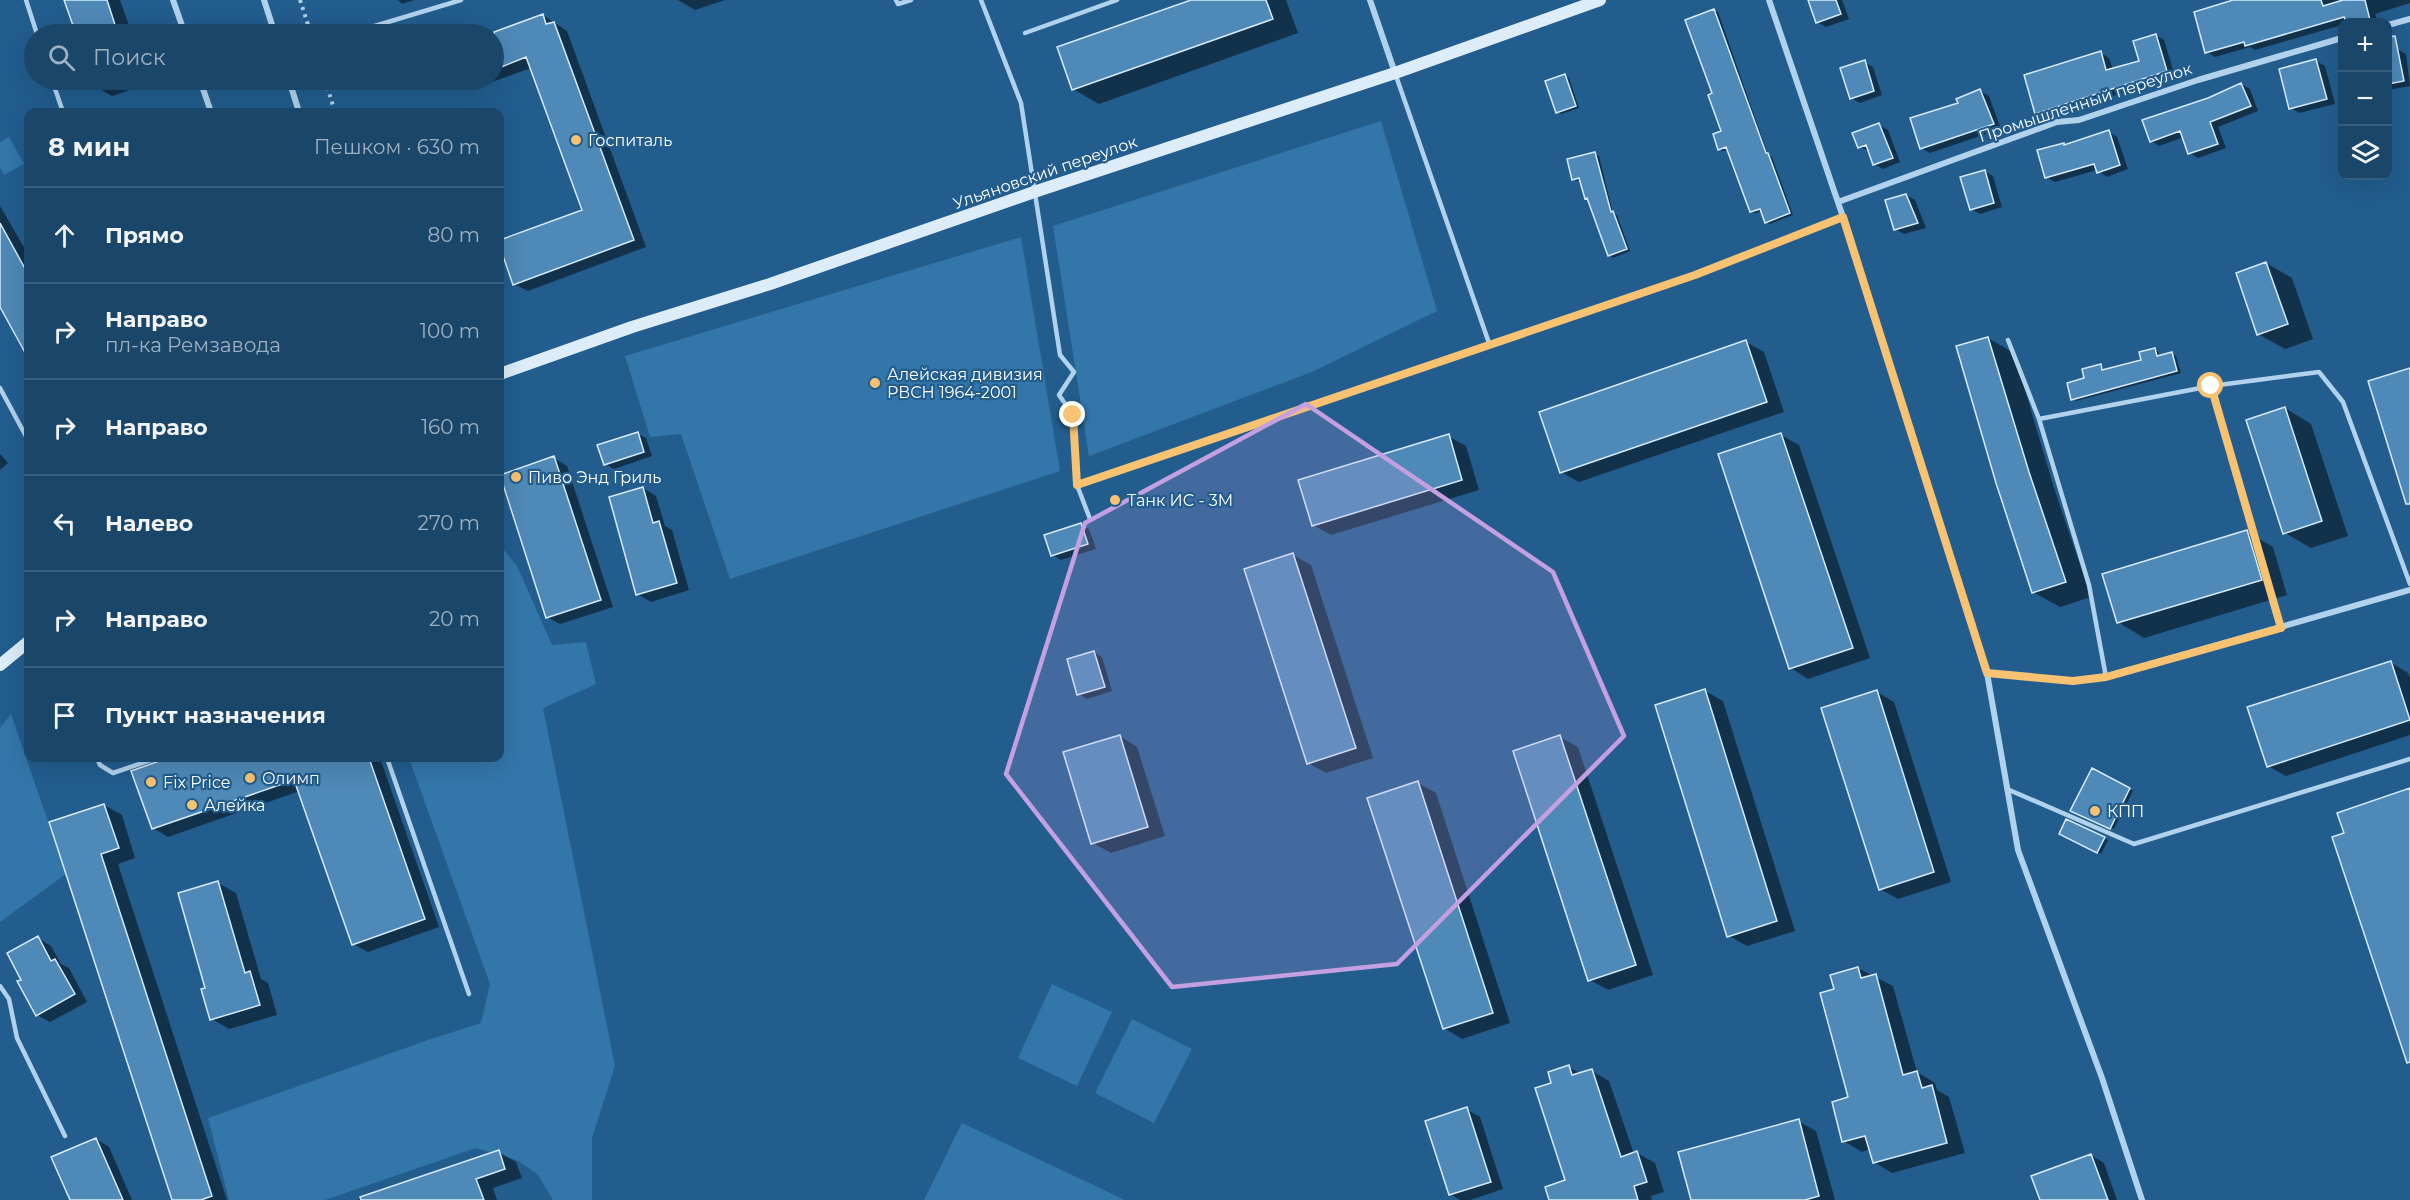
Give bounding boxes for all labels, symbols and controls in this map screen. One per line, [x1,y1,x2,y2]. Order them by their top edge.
map controls [2338,18,2392,180]
button: + [2338,18,2392,72]
search box [24,24,504,90]
icon: search [45,41,78,74]
text: Поиск [93,44,165,71]
street label: Промышленный переулок [1976,59,2195,146]
button: − [2338,72,2392,126]
button: layers [2338,126,2392,180]
text: 8 мин [48,131,130,163]
place label: Госпиталь [588,131,672,150]
street label: Ульяновский переулок [951,132,1140,213]
marker: Госпиталь [569,133,583,147]
text: Пешком · 630 m [314,135,480,159]
icon: ahead [48,219,81,252]
text: Прямо [105,222,184,249]
text: 80 m [428,223,480,247]
text: Направо [105,306,208,333]
icon: right [48,315,81,348]
text: 100 m [420,319,480,343]
text: пл-ка Ремзавода [105,333,281,357]
place label: Алейская дивизия РВСН 1964-2001 [887,365,1043,402]
route start [2197,372,2223,398]
marker: Алейская дивизия РВСН 1964-2001 [868,376,882,390]
route end [1059,401,1085,427]
icon: right [48,411,81,444]
text: Направо [105,414,208,441]
text: 160 m [421,415,480,439]
place label: Пиво Энд Гриль [528,468,661,487]
marker: Пиво Энд Гриль [509,470,523,484]
place label: Танк ИС - 3М [1127,491,1233,510]
marker: Танк ИС - 3М [1108,493,1122,507]
icon: left [48,507,81,540]
text: Налево [105,510,193,537]
text: 270 m [418,511,480,535]
icon: right [48,603,81,636]
text: Направо [105,606,208,633]
text: 20 m [429,607,480,631]
icon: arrive [48,699,81,732]
text: Пункт назначения [105,702,326,729]
place label: Олимп [262,769,320,788]
marker: Олимп [243,771,257,785]
place label: Fix Price [163,773,230,792]
marker: Fix Price [144,775,158,789]
place label: Алейка [204,796,265,815]
marker: Алейка [185,798,199,812]
place label: КПП [2107,802,2144,821]
marker: КПП [2088,804,2102,818]

